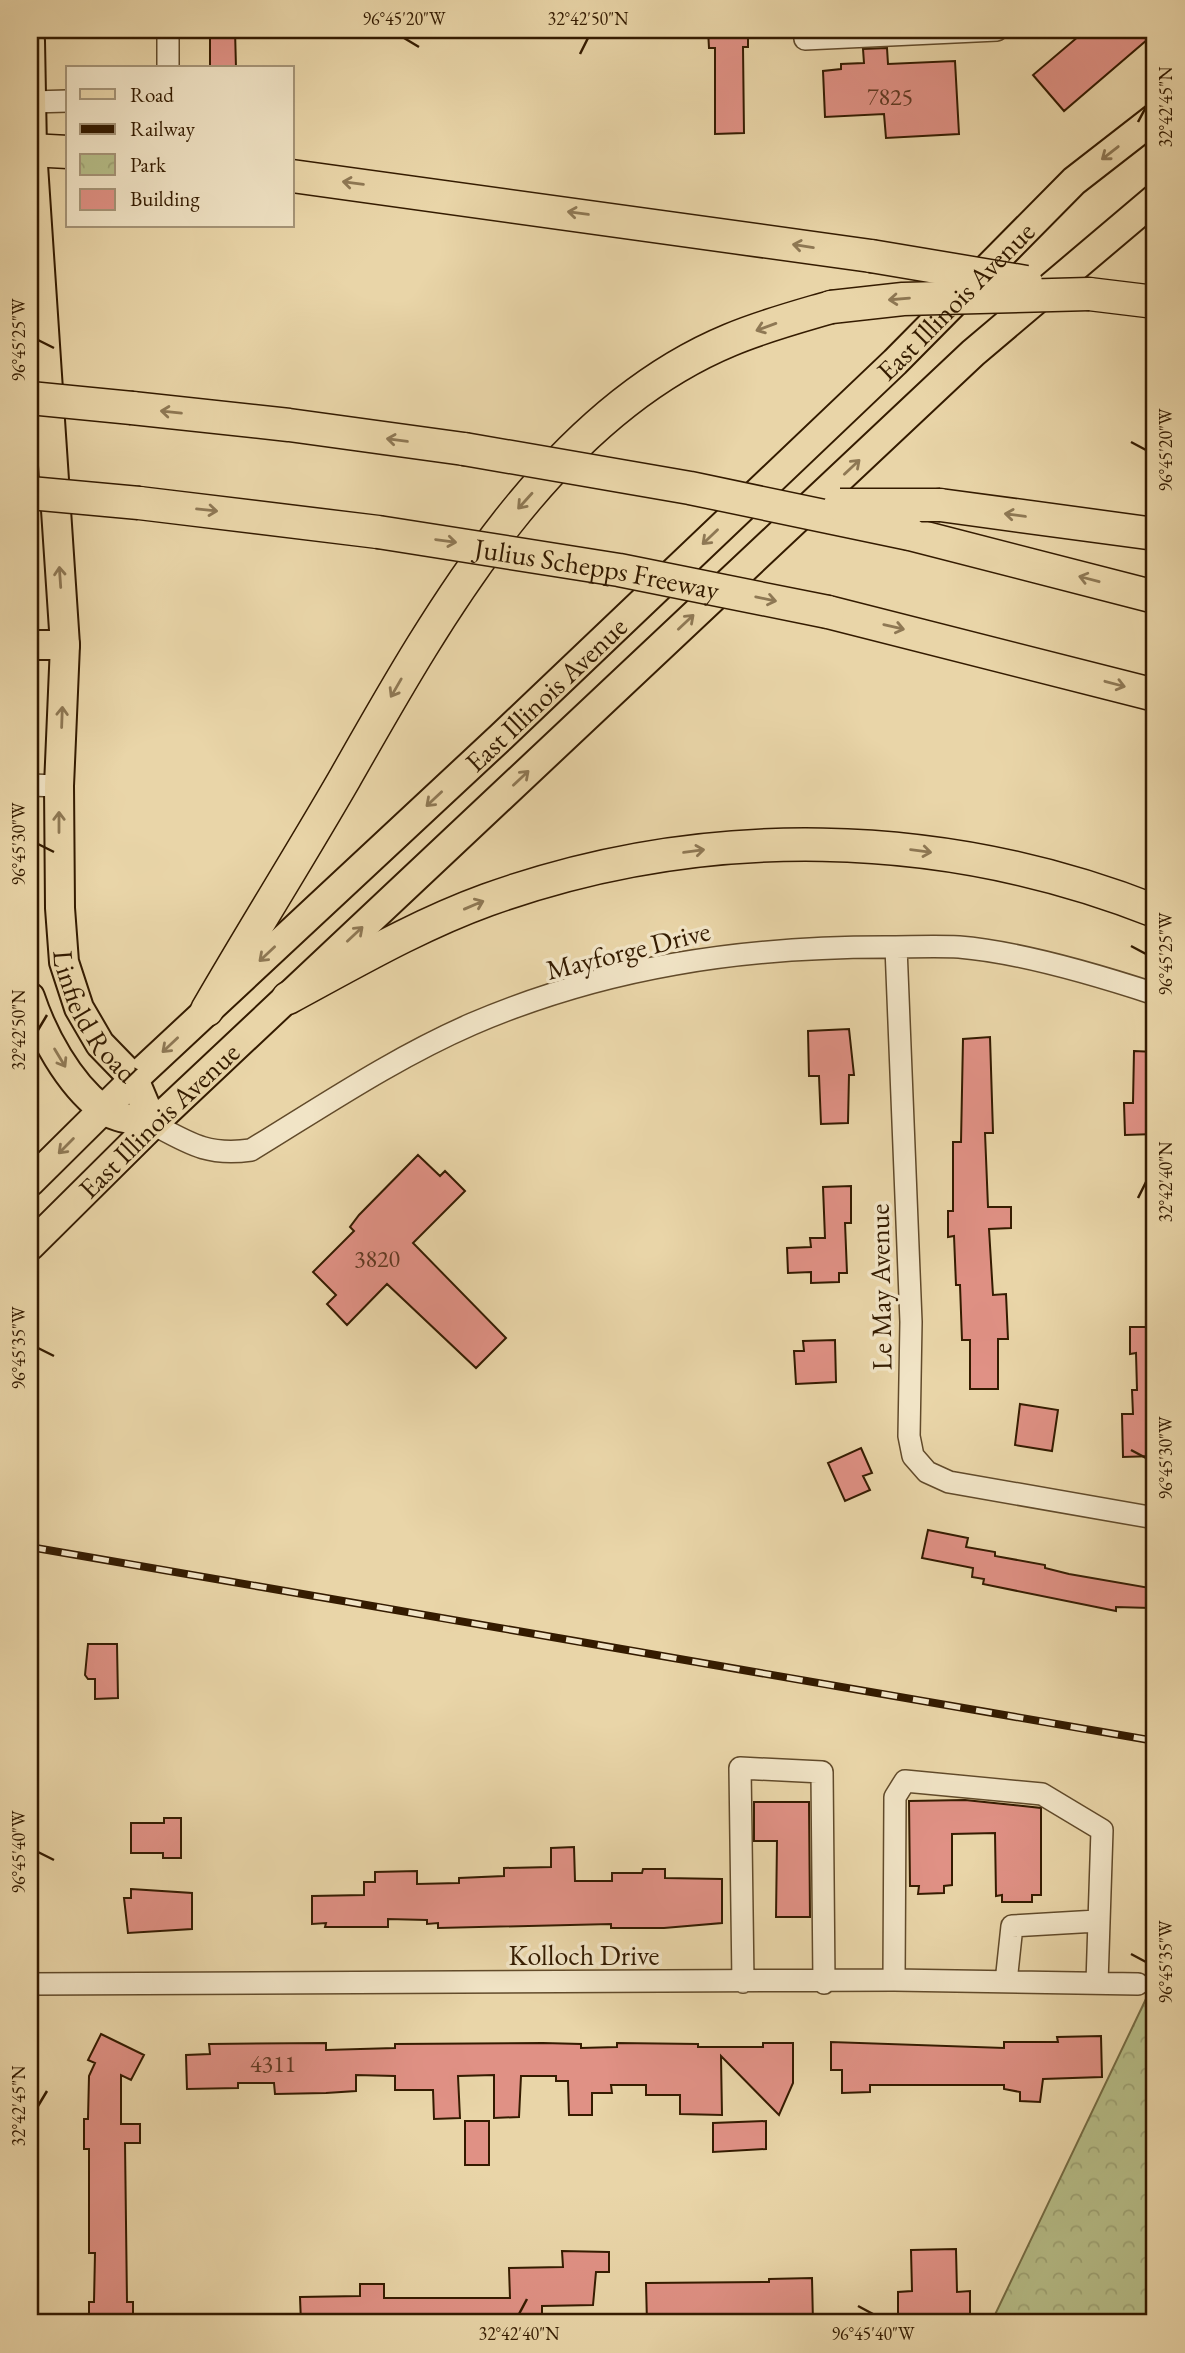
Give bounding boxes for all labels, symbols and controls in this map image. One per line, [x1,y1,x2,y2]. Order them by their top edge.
text: 96°45'20"W [362,7,446,30]
text: 32°42'50"N [548,7,629,30]
legend [66,66,294,228]
text: 32°42'45"N [1154,66,1177,147]
text: Road [130,81,174,108]
house number: 7825 [867,81,913,112]
text: Railway [130,115,196,142]
one-way arrow [1102,146,1120,161]
text: Park [130,151,167,178]
one-way arrow [342,177,364,190]
text: Building [130,185,200,212]
one-way arrow [567,207,590,220]
street label: East Illinois Avenue [869,213,1042,388]
one-way arrow [792,239,815,252]
one-way arrow [888,293,911,306]
text: 96°45'25"W [7,298,30,382]
one-way arrow [755,322,777,334]
one-way arrow [160,405,183,418]
text: 96°45'20"W [1154,408,1177,492]
one-way arrow [386,433,408,446]
one-way arrow [843,458,860,475]
one-way arrow [517,492,534,509]
one-way arrow [195,504,218,517]
one-way arrow [1004,508,1027,521]
street label: Julius Schepps Freeway [470,529,723,608]
one-way arrow [702,529,719,546]
one-way arrow [434,535,456,548]
one-way arrow [53,566,66,589]
one-way arrow [1079,572,1101,585]
one-way arrow [754,592,777,606]
street label: East Illinois Avenue [457,609,634,780]
one-way arrow [677,613,694,630]
one-way arrow [883,622,905,635]
one-way arrow [389,677,403,697]
one-way arrow [1104,678,1126,691]
one-way arrow [55,706,68,729]
one-way arrow [511,770,529,787]
one-way arrow [426,790,443,807]
text: 96°45'30"W [7,802,30,886]
one-way arrow [52,811,66,834]
one-way arrow [682,844,705,857]
one-way arrow [909,845,932,858]
one-way arrow [463,898,484,911]
street label: Mayforge Drive [542,912,714,988]
text: 96°45'25"W [1154,912,1177,996]
one-way arrow [346,926,363,943]
one-way arrow [259,945,276,962]
street label: Linfield Road [45,949,146,1091]
text: 32°42'50"N [7,989,30,1070]
street label: East Illinois Avenue [70,1034,247,1206]
one-way arrow [162,1036,179,1053]
one-way arrow [53,1047,67,1067]
one-way arrow [58,1137,75,1154]
text: 32°42'40"N [1154,1141,1177,1222]
street label: Le May Avenue [861,1203,899,1371]
house number: 3820 [354,1243,400,1274]
text: 96°45'35"W [7,1306,30,1390]
text: 96°45'30"W [1154,1416,1177,1500]
text: 96°45'40"W [7,1810,30,1894]
text: 96°45'35"W [1154,1920,1177,2004]
street label: Kolloch Drive [508,1937,660,1973]
house number: 4311 [250,2048,296,2079]
text: 32°42'45"N [7,2065,30,2146]
text: 32°42'40"N [479,2322,560,2345]
text: 96°45'40"W [831,2322,915,2345]

